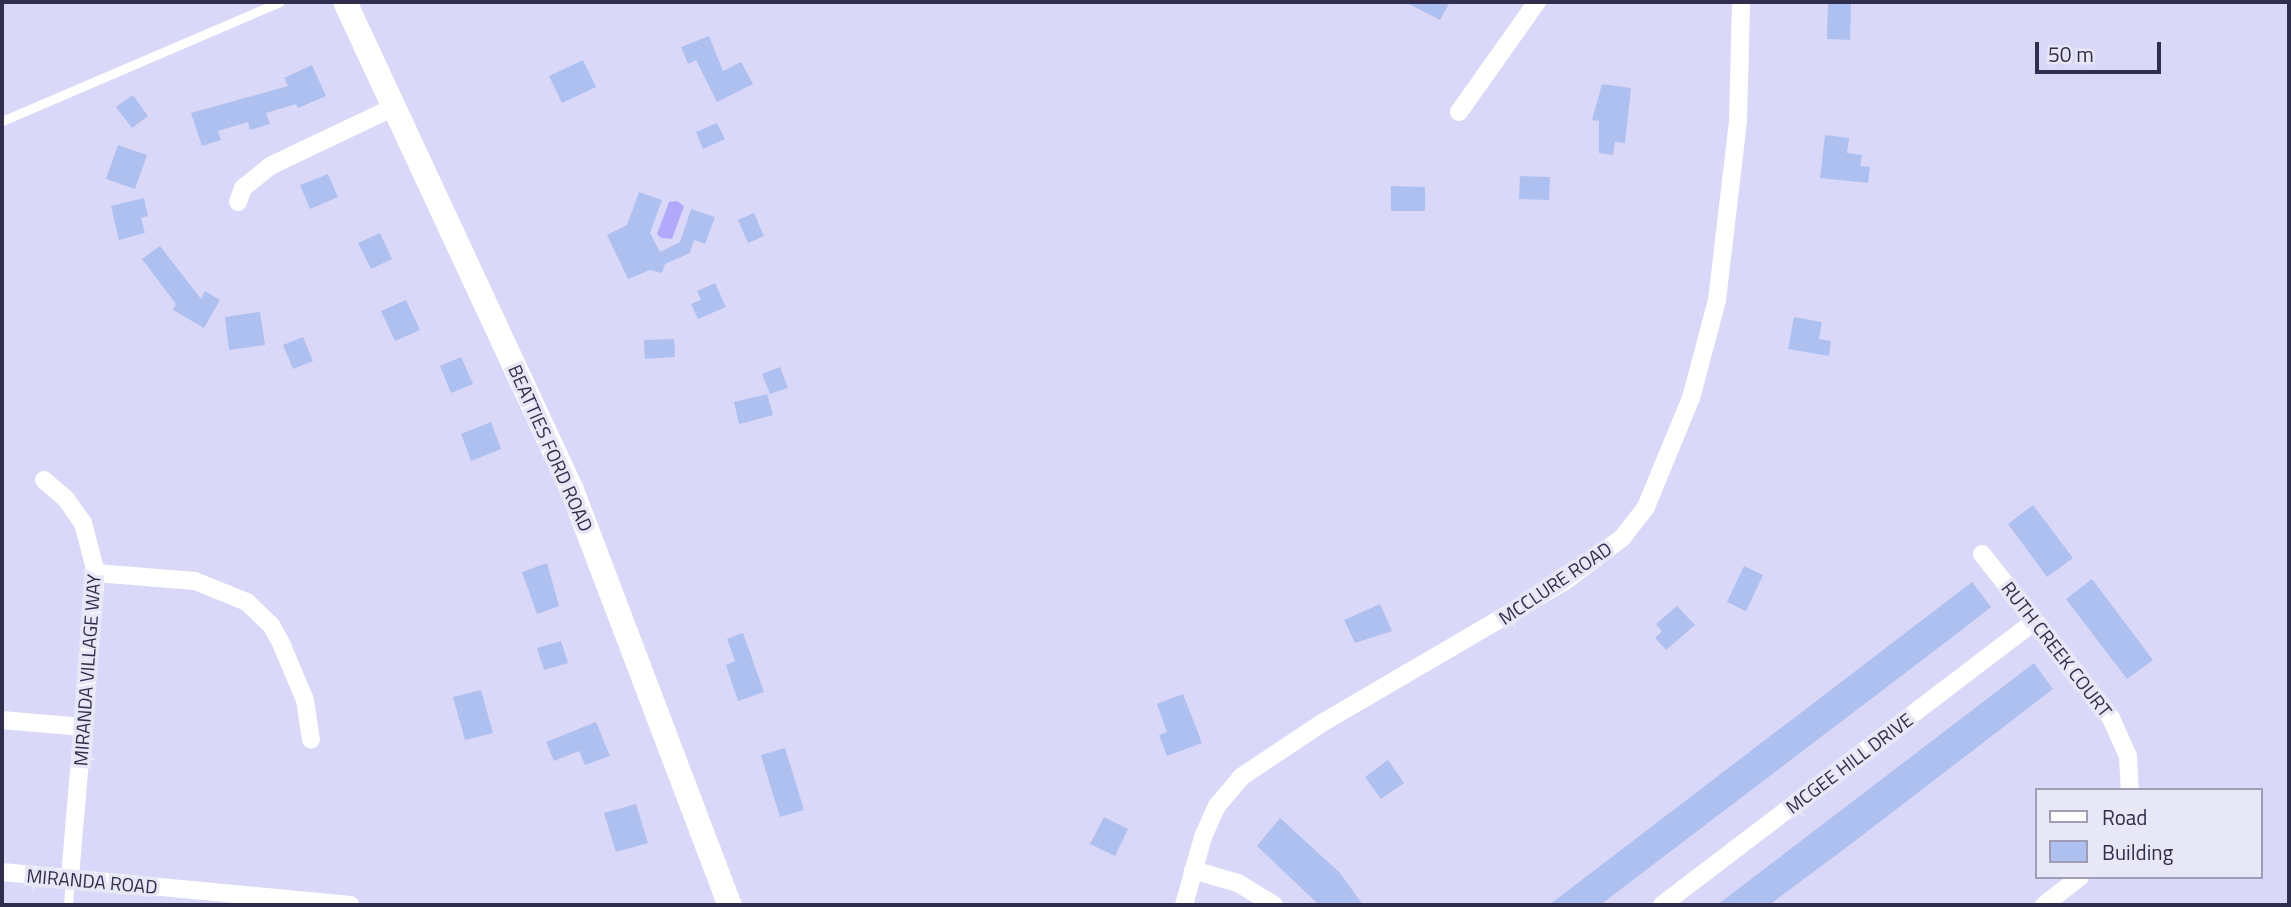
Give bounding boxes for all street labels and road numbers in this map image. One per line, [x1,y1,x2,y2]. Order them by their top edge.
street label: BEATTIES FORD ROAD [504,361,598,535]
street label: MCCLURE ROAD [1494,537,1616,629]
street label: MIRANDA VILLAGE WAY [69,573,105,767]
street label: RUTH CREEK COURT [1997,577,2117,721]
street label: MCGEE HILL DRIVE [1781,708,1917,818]
street label: MIRANDA ROAD [26,864,158,898]

